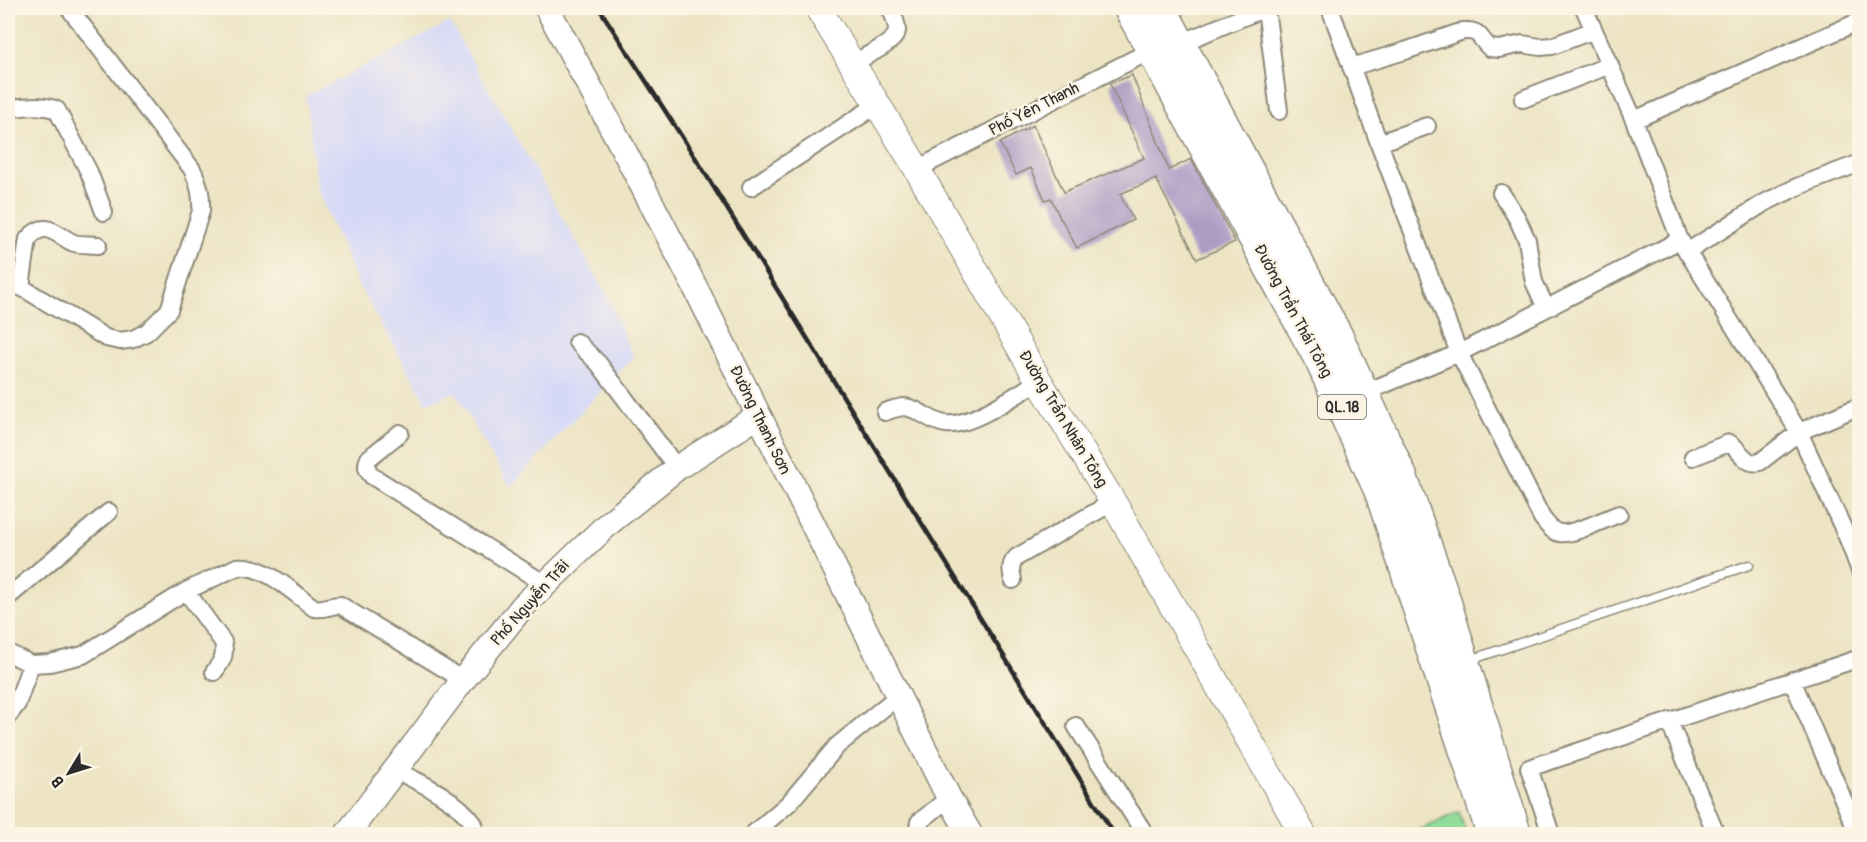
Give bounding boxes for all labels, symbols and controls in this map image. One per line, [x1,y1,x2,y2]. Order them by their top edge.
street label: Phố Yên Thanh [985,78,1083,140]
street label: Đường Trần Thái Tông [1249,240,1338,381]
street label: Đường Trần Nhân Tông [1014,346,1113,491]
street label: Đường Thanh Sơn [725,362,795,478]
road number: QL.18 [1318,395,1366,419]
street label: Phố Nguyễn Trãi [486,556,574,650]
north arrow [39,743,99,803]
text: B [47,772,69,791]

